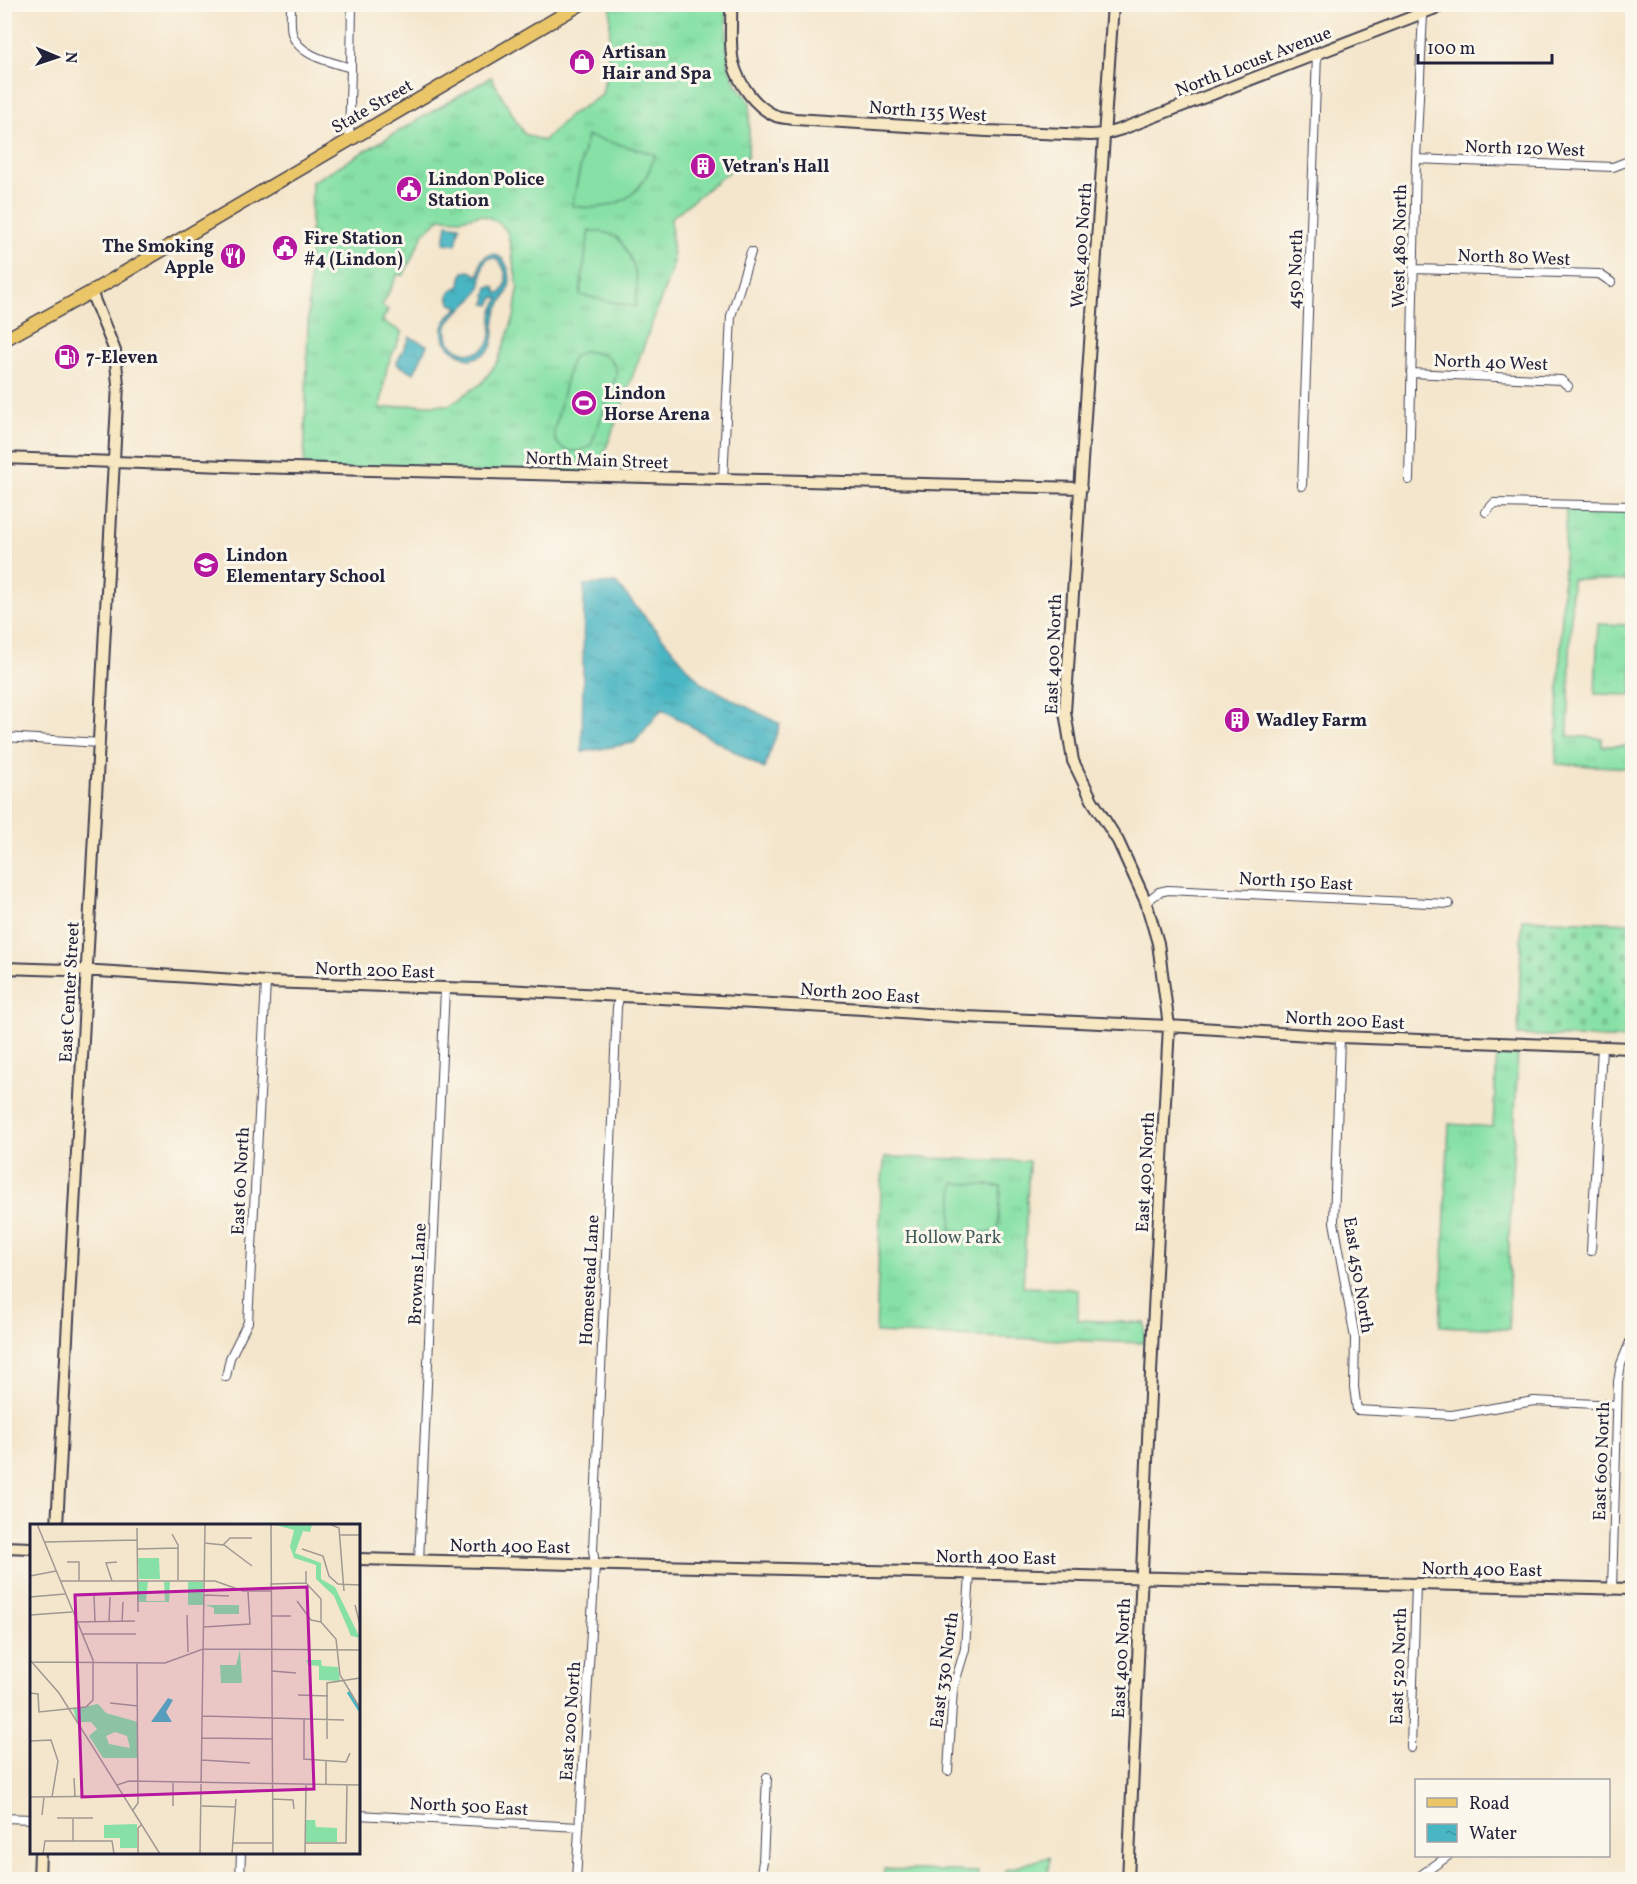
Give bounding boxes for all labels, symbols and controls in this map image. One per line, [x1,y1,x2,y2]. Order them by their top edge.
street label: North Locust Avenue [1172,21,1335,104]
north arrow [27,27,87,87]
scale bar [1418,27,1552,65]
text: 100 m [1427,37,1476,62]
place label: Artisan Hair and Spa [602,41,712,87]
shop icon: Artisan Hair and Spa [567,47,597,77]
text: N [59,51,81,64]
street label: State Street [327,74,418,141]
street label: North 135 West [868,96,988,129]
street label: North 120 West [1464,135,1586,164]
building icon: Vetran's Hall [688,151,718,181]
place label: Vetran's Hall [722,155,829,180]
place label: Lindon Police Station [428,168,545,214]
public building icon: Lindon Police Station [394,174,424,204]
street label: West 400 North [1066,181,1099,309]
street label: West 480 North [1387,183,1414,308]
place label: Fire Station #4 (Lindon) [304,227,403,273]
street label: 450 North [1283,228,1310,310]
public building icon: Fire Station #4 (Lindon) [270,233,300,263]
place label: The Smoking Apple [102,235,214,281]
restaurant icon: The Smoking Apple [218,241,248,271]
street label: North 80 West [1457,244,1571,273]
fuel station icon: 7-Eleven [52,342,82,372]
place label: 7-Eleven [86,346,158,371]
street label: North 40 West [1433,349,1549,378]
place label: Lindon Horse Arena [604,382,710,428]
sports icon: Lindon Horse Arena [569,388,599,418]
street label: North Main Street [525,446,669,477]
place label: Lindon Elementary School [226,544,386,590]
school or university icon: Lindon Elementary School [191,550,221,580]
street label: East 400 North [1040,593,1069,715]
building icon: Wadley Farm [1222,705,1252,735]
place label: Wadley Farm [1256,709,1367,734]
street label: North 150 East [1238,867,1354,898]
street label: East Center Street [54,921,87,1063]
street label: North 200 East [315,957,435,986]
street label: North 200 East [799,978,921,1011]
street label: North 200 East [1284,1006,1406,1037]
street label: East 400 North [1131,1111,1162,1233]
street label: East 60 North [226,1126,257,1236]
street label: Homestead Lane [575,1214,606,1346]
street label: East 450 North [1336,1215,1379,1336]
street label: Browns Lane [403,1222,434,1326]
park label: Hollow Park [905,1226,1002,1251]
street label: East 600 North [1588,1401,1617,1521]
inset map [30,1524,360,1854]
street label: North 400 East [449,1534,571,1561]
street label: North 400 East [935,1545,1057,1572]
street label: North 400 East [1421,1557,1543,1584]
street label: East 400 North [1107,1597,1138,1719]
street label: East 520 North [1385,1607,1414,1725]
street label: East 330 North [925,1610,966,1730]
street label: East 200 North [555,1660,588,1782]
legend [1415,1779,1610,1857]
street label: North 500 East [409,1792,529,1823]
text: Road [1469,1792,1510,1817]
text: Water [1469,1822,1517,1847]

